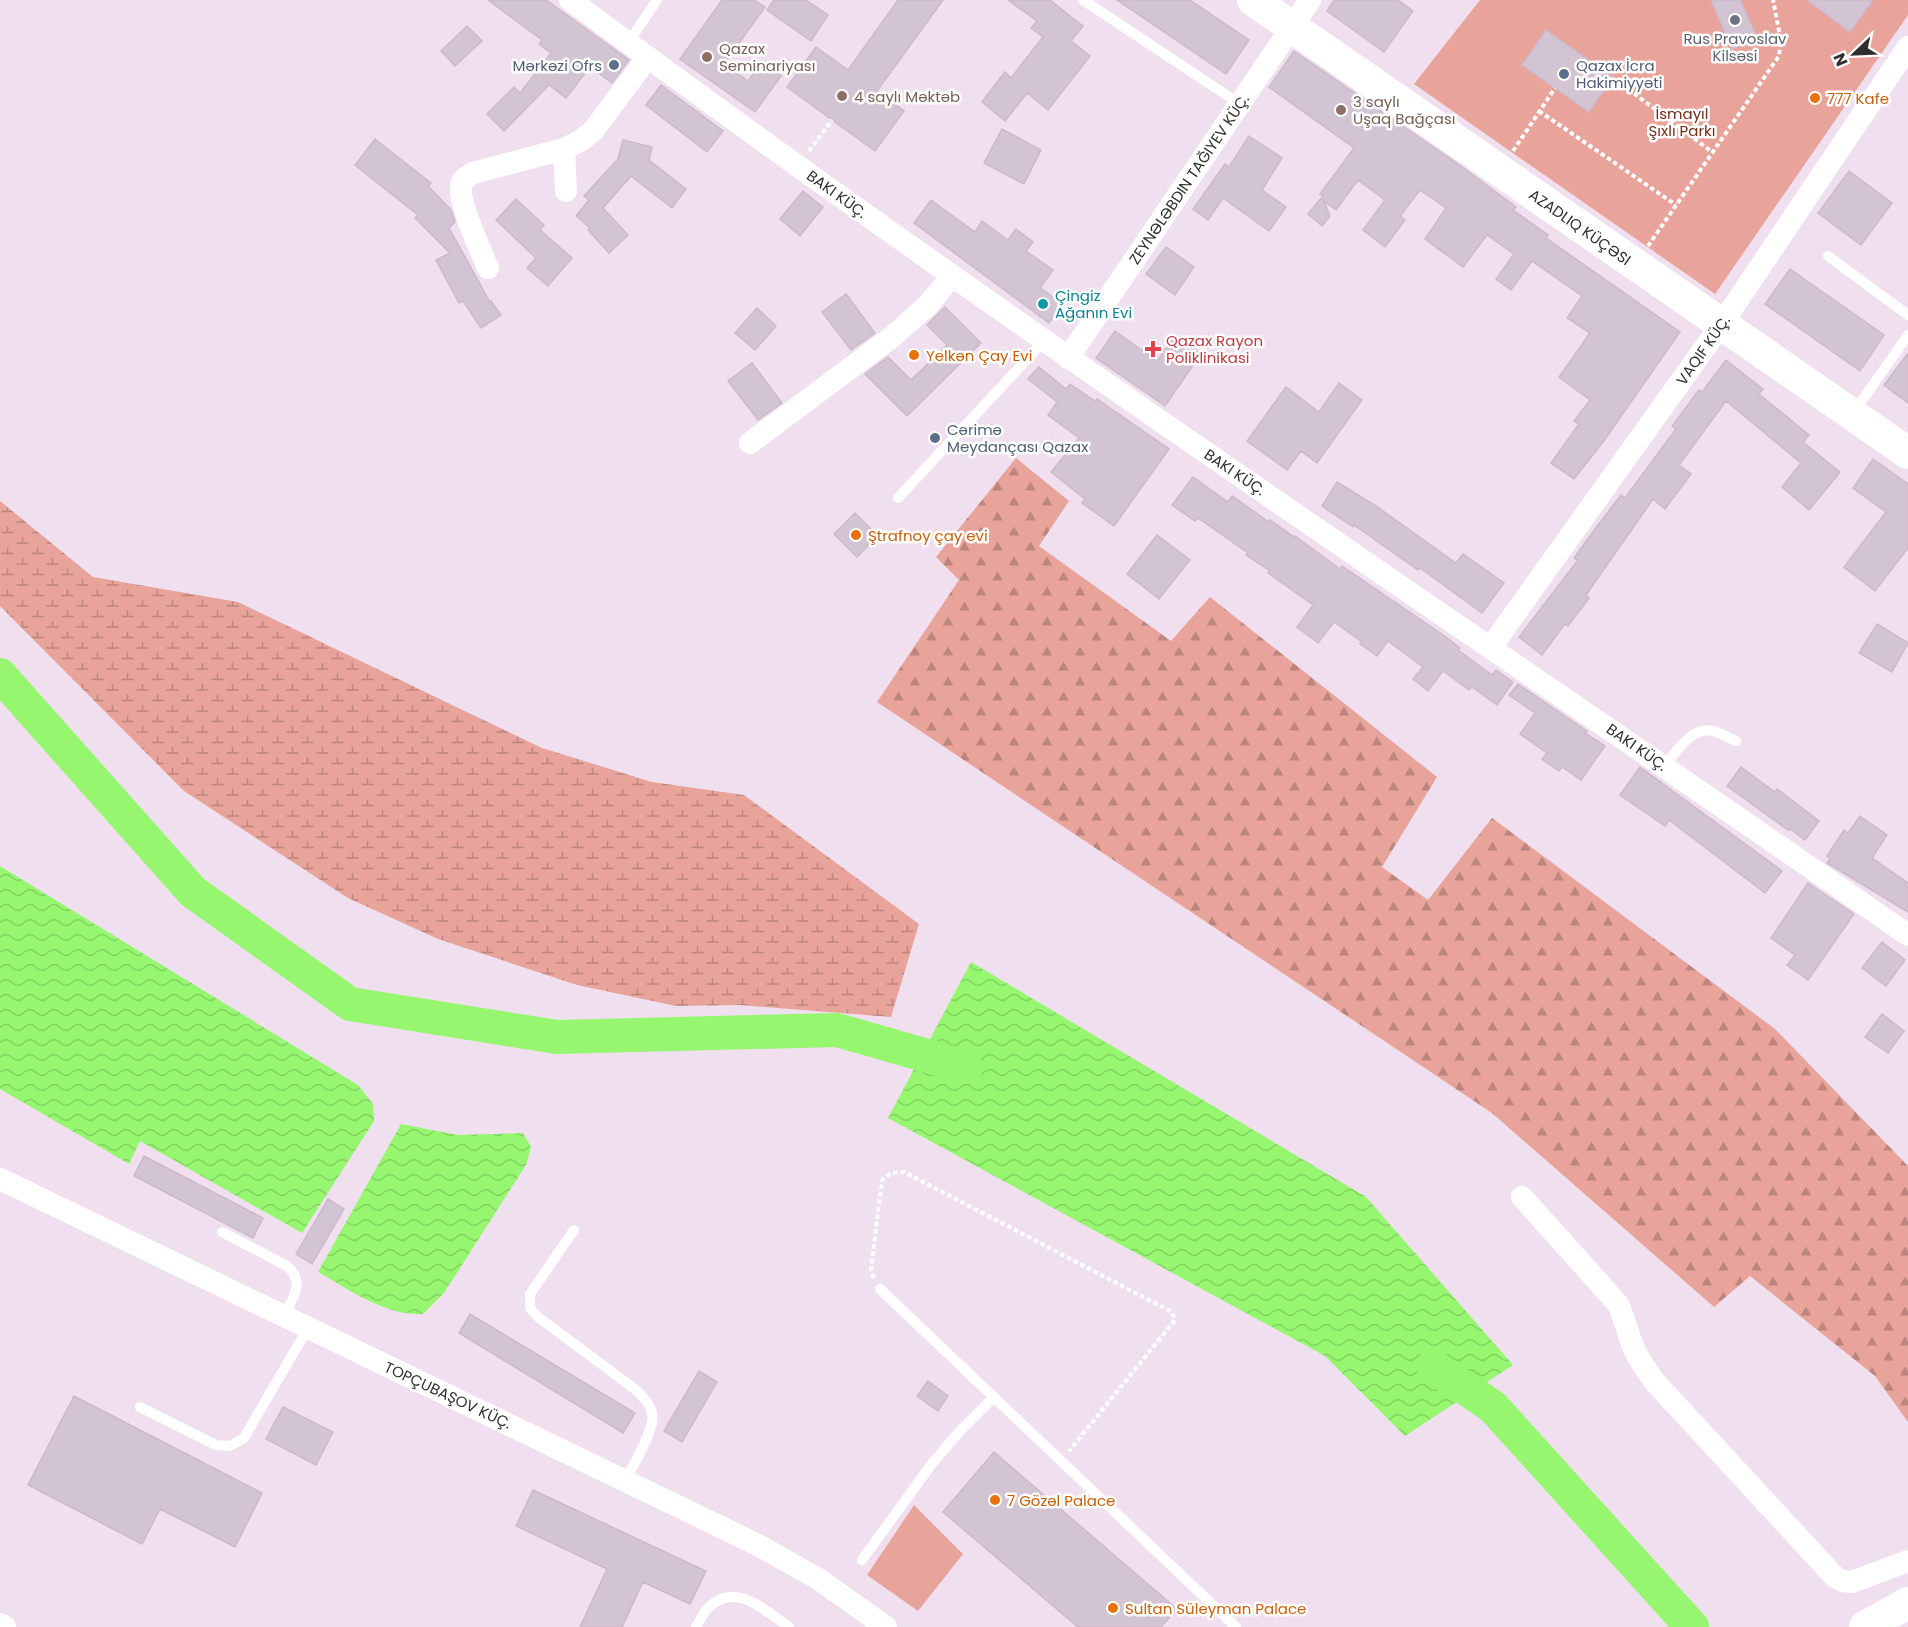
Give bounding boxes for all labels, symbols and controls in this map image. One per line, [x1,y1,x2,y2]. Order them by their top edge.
marker: Rus Pravoslav Kilsəsi [1728,13,1742,27]
north arrow [1824,24,1884,84]
place label: Rus Pravoslav Kilsəsi [1683,28,1787,66]
place label: Qazax Seminariyası [719,38,815,76]
marker: Qazax Seminariyası [700,50,714,64]
text: N [1828,50,1854,70]
place label: Mərkəzi Ofrs [512,55,602,76]
place label: Qazax İcra Hakimiyyəti [1576,55,1662,93]
marker: Mərkəzi Ofrs [607,58,621,72]
marker: Qazax İcra Hakimiyyəti [1557,67,1571,81]
place label: 4 saylı Məktəb [854,86,960,107]
place label: 777 Kafe [1827,88,1889,109]
marker: 4 saylı Məktəb [835,89,849,103]
street label: ZEYNƏLƏBDIN TAĞIYEV KÜÇ. [1124,90,1254,268]
place label: 3 saylı Uşaq Bağçası [1353,91,1455,129]
marker: 777 Kafe [1808,91,1822,105]
marker: 3 saylı Uşaq Bağçası [1334,103,1348,117]
park label: İsmayıl Şıxlı Parkı [1649,103,1715,141]
street label: BAKI KÜÇ. [803,165,871,223]
street label: AZADLIQ KÜÇƏSI [1525,184,1635,270]
place label: Çingiz Ağanın Evi [1055,285,1132,323]
marker: Çingiz Ağanın Evi [1036,297,1050,311]
street label: VAQIF KÜÇ. [1671,311,1735,389]
place label: Qazax Rayon Poliklinikasi [1166,330,1263,368]
marker: Qazax Rayon Poliklinikasi [1144,340,1162,358]
place label: Yelkən Çay Evi [926,345,1032,366]
marker: Yelkən Çay Evi [907,348,921,362]
place label: Cərimə Meydançası Qazax [947,419,1088,457]
marker: Cərimə Meydançası Qazax [928,431,942,445]
street label: BAKI KÜÇ. [1200,444,1270,500]
place label: Ştrafnoy çay evi [868,525,988,546]
marker: Ştrafnoy çay evi [849,528,863,542]
street label: BAKI KÜÇ. [1602,718,1672,776]
street label: TOPÇUBAŞOV KÜÇ. [381,1356,515,1434]
place label: 7 Gözəl Palace [1007,1490,1115,1511]
marker: 7 Gözəl Palace [988,1493,1002,1507]
place label: Sultan Süleyman Palace [1125,1598,1306,1619]
marker: Sultan Süleyman Palace [1106,1601,1120,1615]

